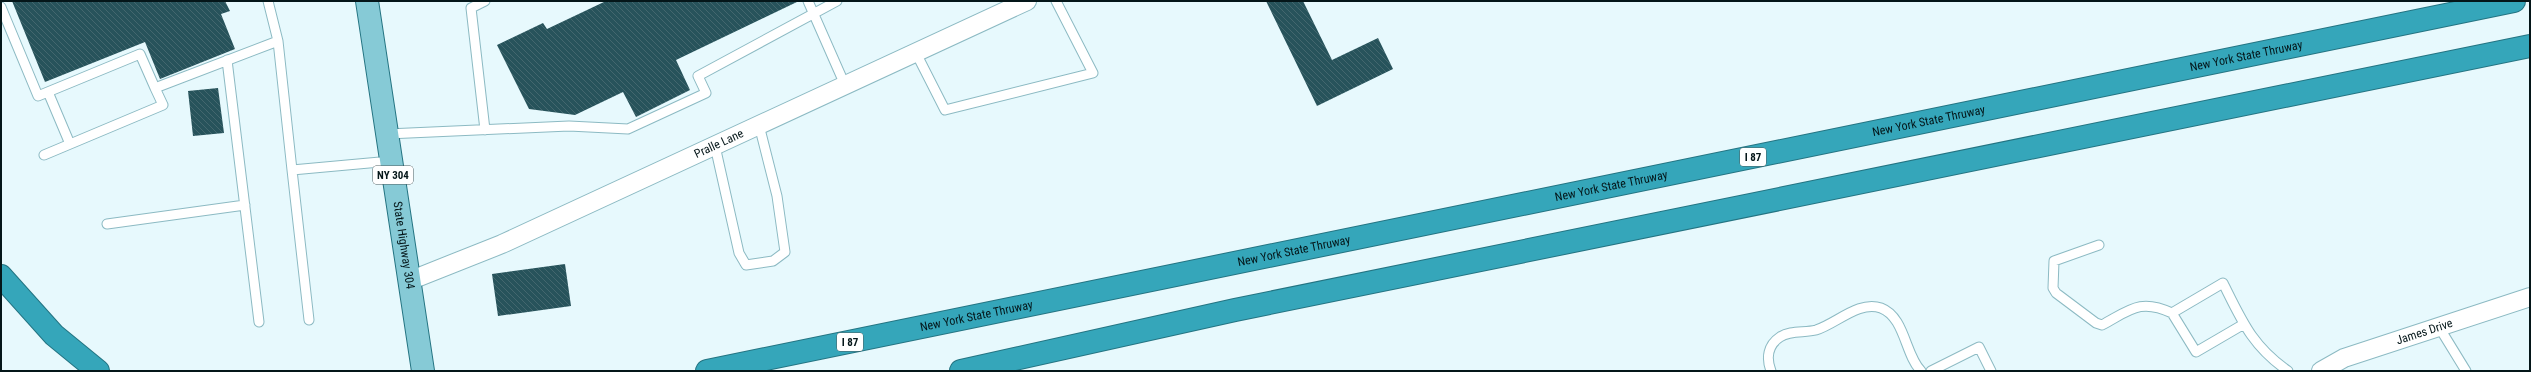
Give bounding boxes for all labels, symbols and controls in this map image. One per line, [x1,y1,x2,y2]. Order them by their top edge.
street label: New York State Thruway [2188,37,2304,74]
street label: New York State Thruway [1871,102,1986,139]
street label: Pralle Lane [692,126,746,161]
road number: I 87 [1740,148,1766,166]
road number: NY 304 [373,166,413,184]
street label: New York State Thruway [1554,167,1669,204]
street label: State Highway 304 [390,200,418,290]
street label: New York State Thruway [1236,232,1351,269]
street label: New York State Thruway [919,297,1034,334]
street label: James Drive [2394,316,2455,347]
road number: I 87 [837,333,863,351]

